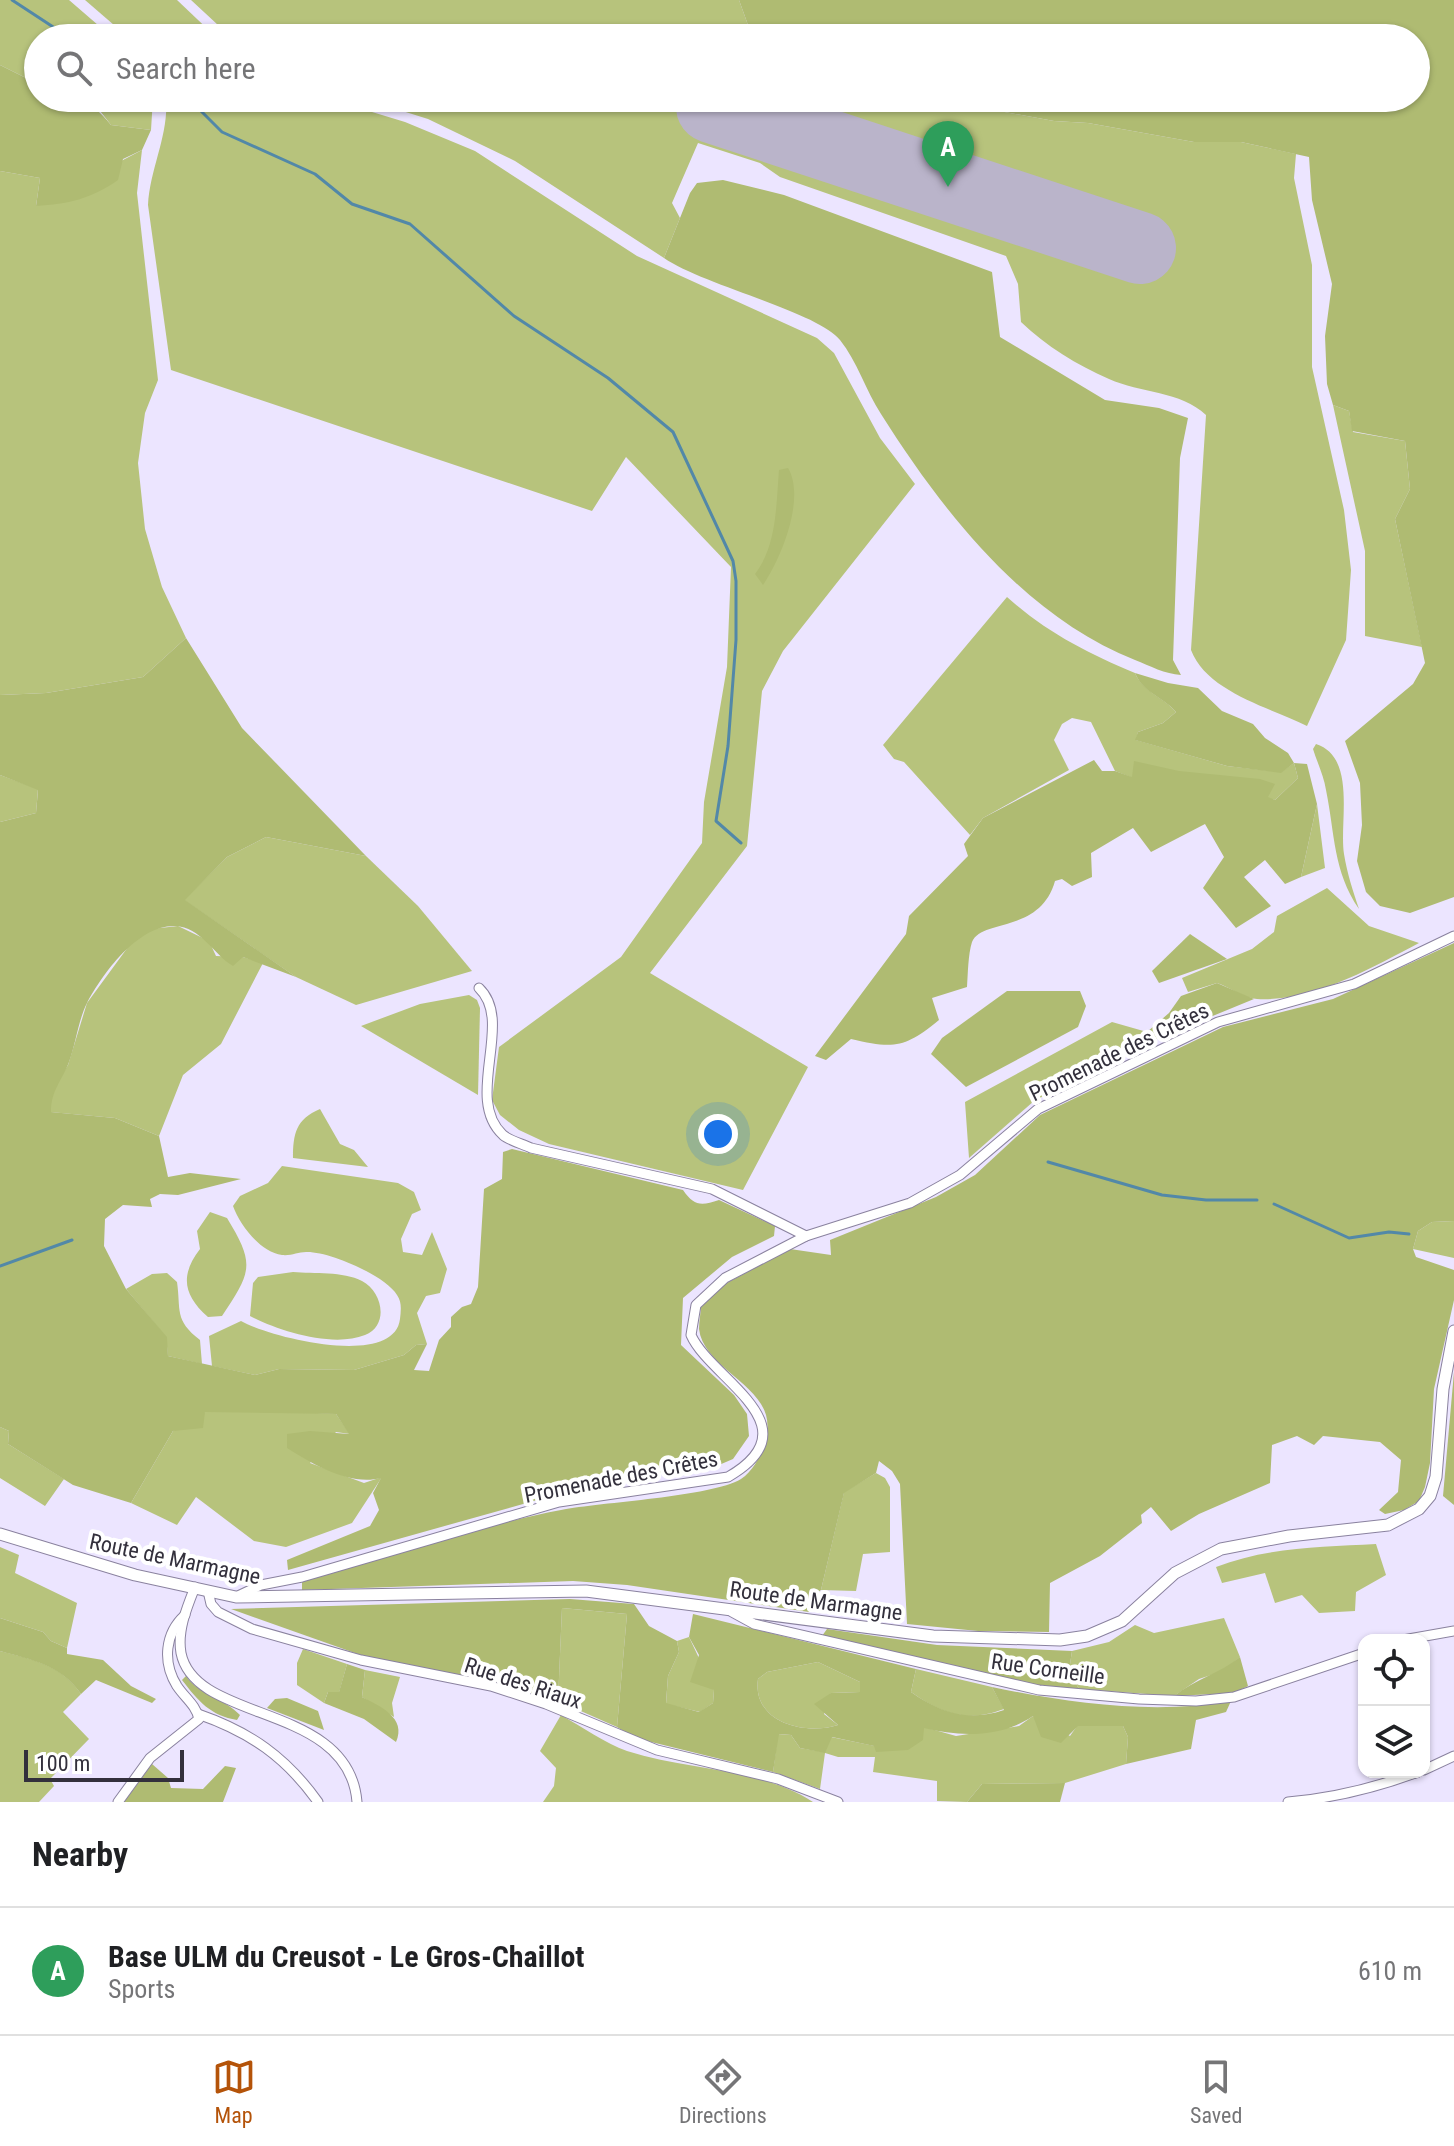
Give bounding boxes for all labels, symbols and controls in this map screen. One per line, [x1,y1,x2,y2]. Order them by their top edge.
search box [24,24,1430,112]
icon: search [52,46,96,90]
text: Search here [116,51,256,86]
pin: A [922,121,974,187]
street label: Promenade des Crêtes [1025,998,1213,1106]
your location [698,1114,738,1154]
street label: Promenade des Crêtes [522,1446,720,1508]
street label: Route de Marmagne [87,1529,263,1589]
street label: Route de Marmagne [728,1576,904,1626]
map controls [1358,1634,1430,1778]
button: locate [1358,1634,1430,1706]
street label: Rue Corneille [990,1649,1106,1689]
street label: Rue des Riaux [461,1652,585,1714]
button: layers [1358,1706,1430,1778]
scale bar [24,1746,184,1782]
text: 100 m [36,1751,90,1776]
text: Nearby [32,1834,128,1874]
text: Base ULM du Creusot - Le Gros-Chaillot [108,1939,585,1974]
text: A [50,1956,66,1986]
text: 610 m [1358,1956,1422,1986]
text: Sports [108,1974,175,2004]
tab: Map [212,2055,256,2128]
tab: Directions [679,2055,767,2128]
tab: Saved [1190,2055,1242,2128]

